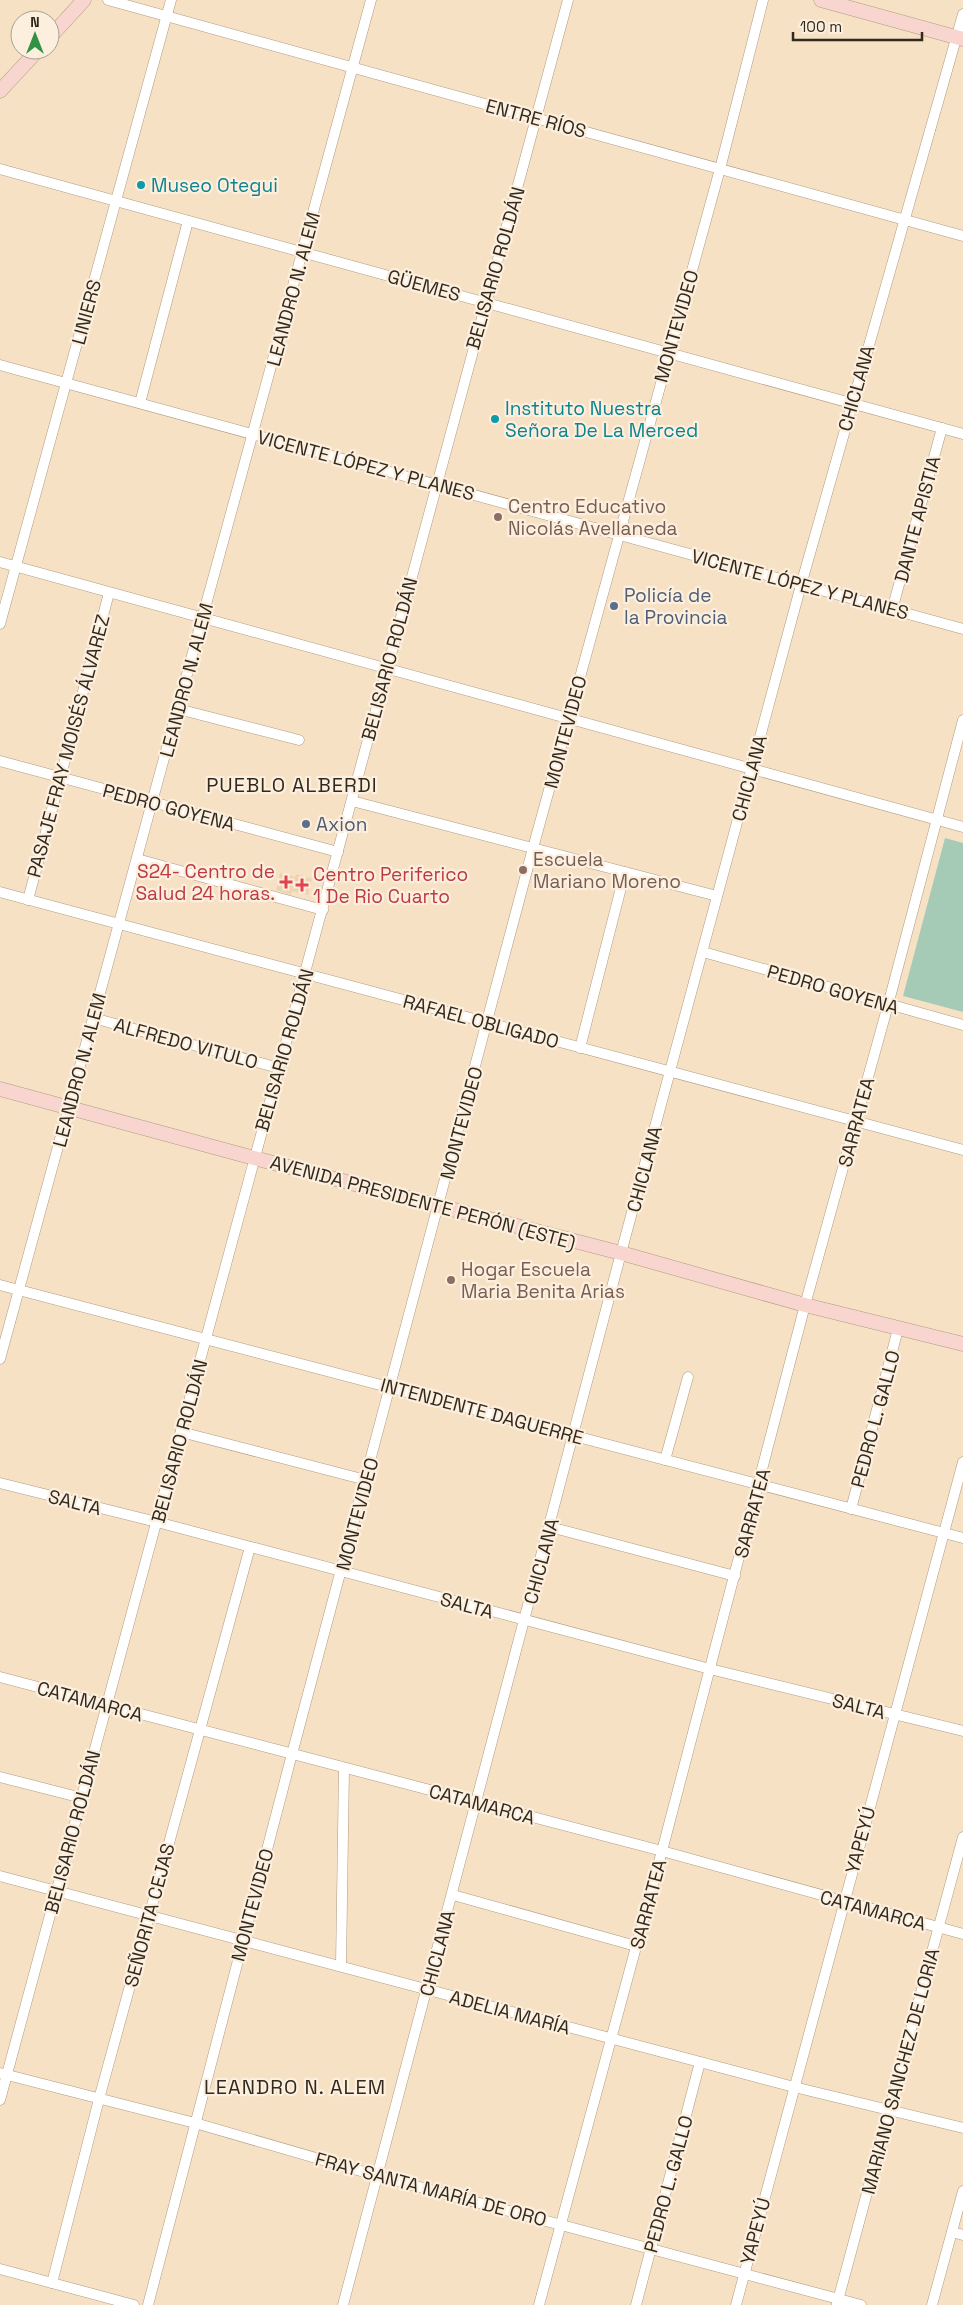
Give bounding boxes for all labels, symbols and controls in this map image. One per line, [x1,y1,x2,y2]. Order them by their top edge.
north arrow [10,10,60,60]
scale bar [793,10,922,42]
text: N [30,13,40,31]
text: 100 m [800,17,842,36]
street label: ENTRE RÍOS [483,93,589,144]
place label: Museo Otegui [151,173,278,198]
marker: Museo Otegui [135,179,147,191]
street label: BELISARIO ROLDÁN [460,184,531,352]
street label: LEANDRO N. ALEM [261,209,326,369]
street label: GÜEMES [385,264,463,307]
street label: MONTEVIDEO [648,267,704,385]
street label: LINIERS [66,277,107,348]
street label: CHICLANA [832,342,881,434]
place label: Instituto Nuestra Señora De La Merced [505,396,698,443]
marker: Instituto Nuestra Señora De La Merced [489,413,501,425]
street label: VICENTE LÓPEZ Y PLANES [254,424,477,507]
street label: DANTE APISTIA [889,453,946,585]
place label: Centro Educativo Nicolás Avellaneda [508,494,678,541]
marker: Centro Educativo Nicolás Avellaneda [492,511,504,523]
street label: VICENTE LÓPEZ Y PLANES [688,543,911,626]
street label: BELISARIO ROLDÁN [356,575,423,744]
place label: Policía de la Provincia [624,583,728,630]
street label: LEANDRO N. ALEM [154,600,219,760]
marker: Policía de la Provincia [608,600,620,612]
street label: PASAJE FRAY MOISÉS ÁLVAREZ [21,612,116,880]
street label: MONTEVIDEO [538,673,593,791]
street label: CHICLANA [726,732,773,824]
district label: PUEBLO ALBERDI [206,772,378,798]
street label: PEDRO GOYENA [100,778,238,837]
place label: Axion [316,812,367,837]
marker: Axion [300,818,312,830]
place label: Escuela Mariano Moreno [533,847,681,894]
place label: S24- Centro de Salud 24 horas. [135,859,275,906]
place label: Centro Periferico 1 De Rio Cuarto [313,862,468,909]
marker: Escuela Mariano Moreno [517,864,529,876]
marker: S24- Centro de Salud 24 horas. [279,875,293,889]
marker: Centro Periferico 1 De Rio Cuarto [295,878,309,892]
street label: PEDRO GOYENA [764,959,902,1020]
street label: BELISARIO ROLDÁN [249,966,320,1134]
street label: RAFAEL OBLIGADO [400,989,562,1054]
street label: LEANDRO N. ALEM [47,990,112,1150]
street label: ALFREDO VITULO [111,1012,261,1075]
street label: MONTEVIDEO [434,1064,489,1182]
street label: SARRATEA [833,1074,880,1170]
street label: CHICLANA [621,1123,668,1215]
street label: AVENIDA PRESIDENTE PERÓN (ESTE) [267,1150,578,1255]
place label: Hogar Escuela Maria Benita Arias [461,1257,625,1304]
marker: Hogar Escuela Maria Benita Arias [445,1274,457,1286]
street label: PEDRO L. GALLO [845,1348,906,1491]
street label: BELISARIO ROLDÁN [146,1357,213,1526]
street label: INTENDENTE DAGUERRE [378,1372,586,1451]
street label: MONTEVIDEO [330,1455,385,1573]
street label: SARRATEA [729,1465,776,1561]
street label: SALTA [46,1484,104,1521]
street label: CHICLANA [518,1515,565,1607]
street label: SALTA [438,1586,496,1625]
street label: CATAMARCA [34,1675,146,1728]
street label: SALTA [830,1688,888,1725]
street label: BELISARIO ROLDÁN [39,1748,106,1917]
street label: CATAMARCA [426,1778,538,1831]
street label: YAPEYÚ [840,1804,881,1876]
street label: SEÑORITA CEJAS [118,1841,181,1990]
street label: MONTEVIDEO [225,1846,280,1964]
street label: SARRATEA [625,1856,672,1952]
street label: CATAMARCA [817,1884,929,1937]
street label: CHICLANA [414,1907,461,1999]
street label: MARIANO SANCHEZ DE LORIA [856,1945,945,2197]
street label: ADELIA MARÍA [447,1984,573,2041]
district label: LEANDRO N. ALEM [204,2074,386,2100]
street label: PEDRO L. GALLO [638,2113,699,2256]
street label: FRAY SANTA MARÍA DE ORO [312,2147,549,2232]
street label: YAPEYÚ [735,2195,776,2267]

